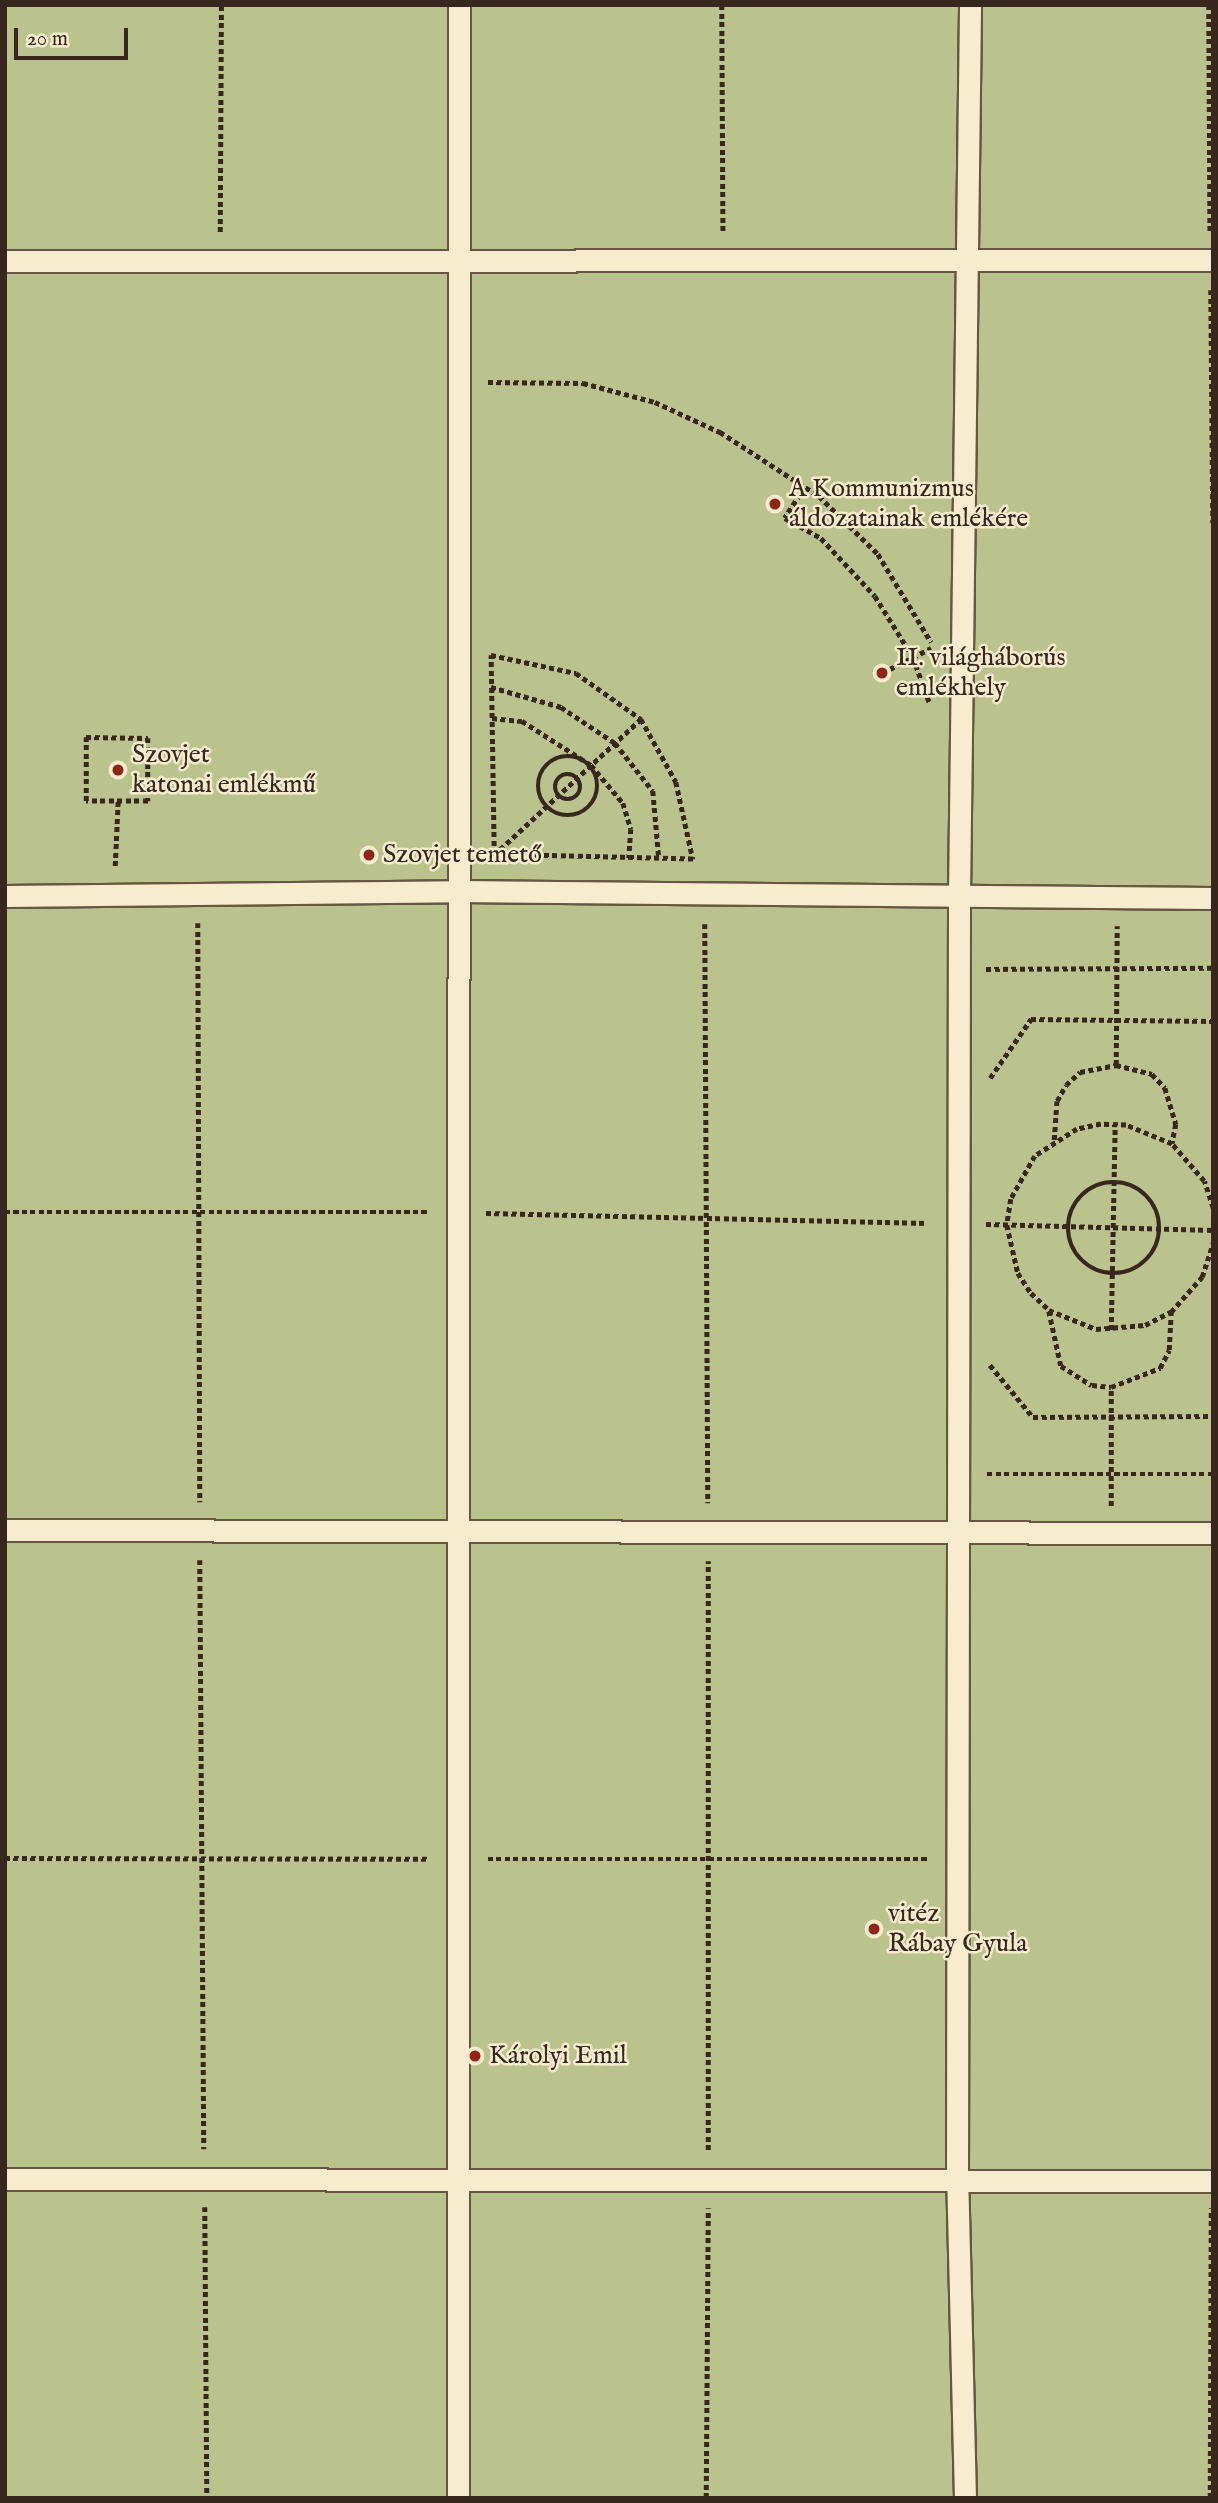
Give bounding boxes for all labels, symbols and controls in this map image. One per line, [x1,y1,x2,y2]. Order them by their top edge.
scale bar [18,14,131,58]
text: 20 m [27,26,68,53]
place label: A Kommunizmus áldozatainak emlékére [789,473,1028,534]
marker: A Kommunizmus áldozatainak emlékére [767,496,783,512]
place label: II. világháborús emlékhely [896,642,1066,704]
marker: II. világháborús emlékhely [874,665,890,681]
place label: Szovjet katonai emlékmű [132,739,316,800]
marker: Szovjet katonai emlékmű [110,762,126,778]
place label: Szovjet temető [383,839,542,871]
marker: Szovjet temető [361,847,377,863]
place label: vitéz Rábay Gyula [888,1898,1028,1960]
marker: vitéz Rábay Gyula [866,1921,882,1937]
place label: Károlyi Emil [489,2040,627,2072]
marker: Károlyi Emil [467,2048,483,2064]

